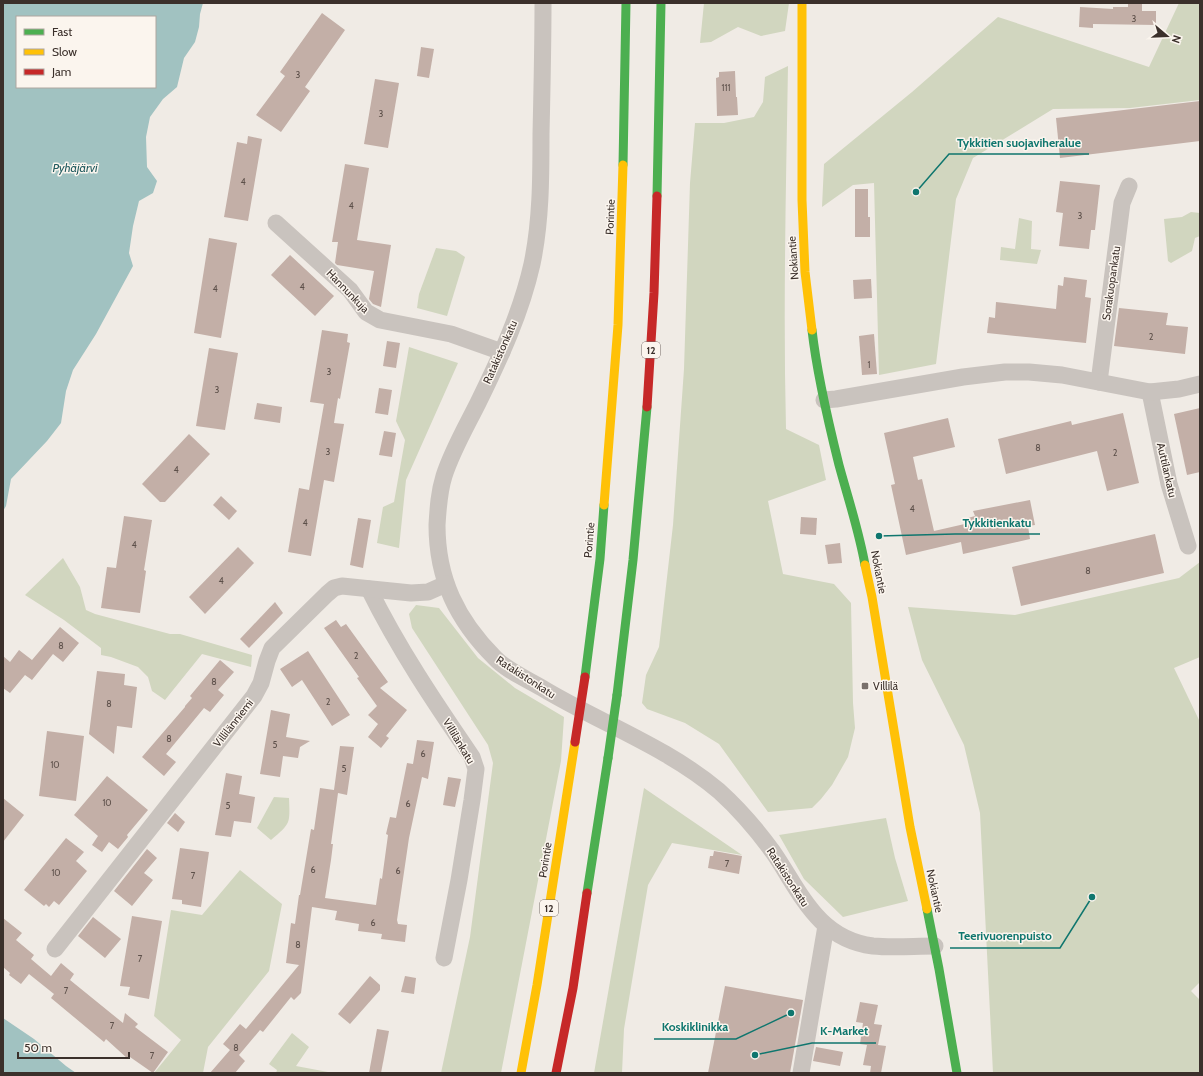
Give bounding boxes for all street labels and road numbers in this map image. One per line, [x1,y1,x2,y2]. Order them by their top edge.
street label: Porintie [602,199,618,235]
street label: Nokiantie [784,235,802,280]
street label: Sorakuopankatu [1099,245,1123,321]
street label: Hannunkuja [324,266,373,316]
street label: Ratakistonkatu [480,318,520,386]
road number: 12 [642,342,660,358]
street label: Auttilankatu [1154,441,1180,499]
street label: Porintie [580,521,598,558]
street label: Nokiantie [868,549,890,595]
street label: Ratakistonkatu [494,653,558,701]
street label: Villilänniemi [210,696,256,750]
street label: Villilänkatu [440,716,478,766]
street label: Porintie [535,841,555,879]
street label: Ratakistonkatu [764,845,812,909]
street label: Nokiantie [924,868,946,914]
road number: 12 [540,900,558,916]

